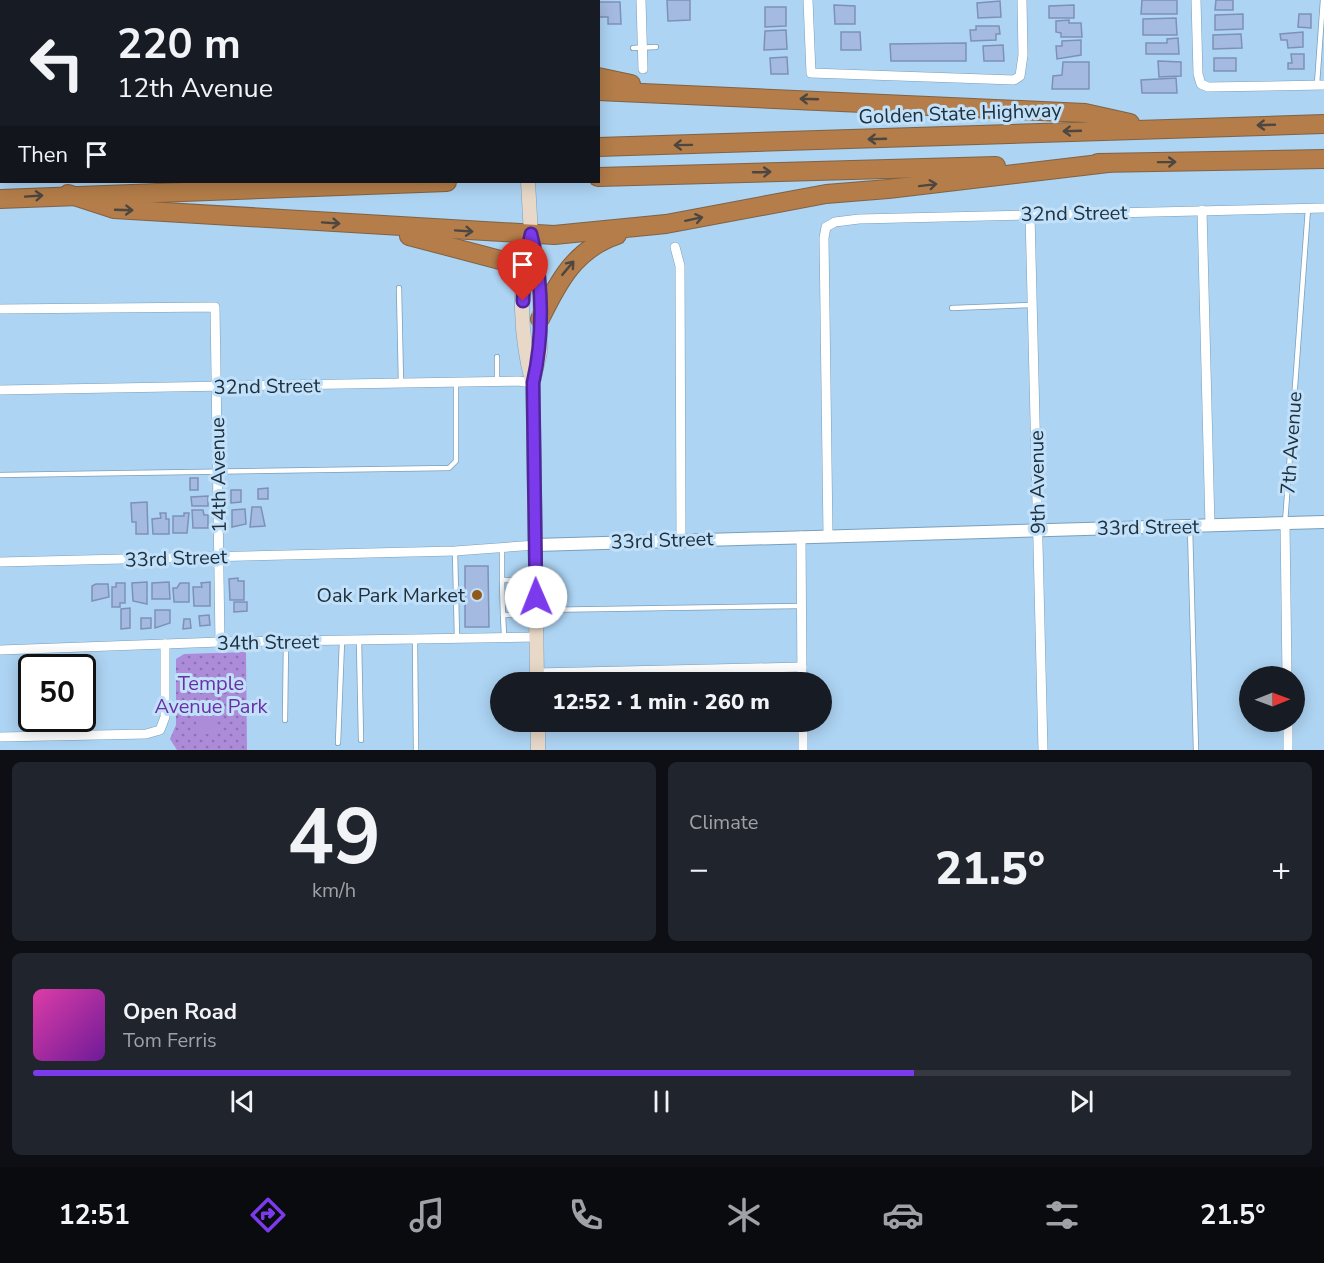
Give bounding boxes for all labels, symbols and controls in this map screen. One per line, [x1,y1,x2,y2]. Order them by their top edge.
text: 220 m [117,16,241,73]
icon: left [18,24,96,102]
text: 12th Avenue [117,70,273,107]
one-way arrow [799,93,819,105]
street label: Golden State Highway [858,96,1063,131]
one-way arrow [1256,119,1276,131]
one-way arrow [1063,126,1083,137]
one-way arrow [868,134,888,145]
icon: arrive [80,138,113,171]
one-way arrow [673,139,693,150]
text: Then [18,140,68,170]
one-way arrow [1156,156,1176,168]
one-way arrow [751,167,771,178]
one-way arrow [917,179,937,190]
one-way arrow [24,191,44,202]
street label: 32nd Street [1020,199,1129,228]
one-way arrow [114,204,134,215]
one-way arrow [684,212,703,224]
one-way arrow [321,218,341,229]
one-way arrow [453,226,473,237]
pin [497,239,548,301]
icon: arrive [506,248,539,281]
one-way arrow [562,260,575,276]
street label: 32nd Street [213,372,322,401]
street label: 7th Avenue [1274,390,1309,496]
street label: 14th Avenue [204,417,233,533]
street label: 9th Avenue [1023,430,1052,534]
street label: 33rd Street [1097,513,1200,542]
street label: 33rd Street [610,525,715,556]
street label: 33rd Street [124,543,229,574]
position arrow [504,565,568,629]
place label: Oak Park Market [317,582,466,609]
marker: Oak Park Market [470,588,484,602]
street label: 34th Street [217,628,320,657]
speed limit sign: 50 [18,654,96,732]
north arrow [1239,666,1305,732]
map controls [1239,666,1305,732]
park label: Temple Avenue Park [154,670,269,720]
text: 12:52 · 1 min · 260 m [552,687,770,717]
text: 49 [287,784,381,891]
text: Climate [689,809,758,836]
text: 21.5° [935,839,1045,900]
text: − [689,847,709,892]
text: + [1271,847,1291,892]
text: km/h [312,877,356,904]
text: Open Road [123,997,237,1027]
text: Tom Ferris [123,1027,217,1054]
icon: previous [226,1085,259,1118]
icon: pause [645,1085,678,1118]
icon: next [1065,1085,1098,1118]
icon: directions [247,1194,289,1236]
icon: music [406,1194,448,1236]
icon: phone [565,1194,607,1236]
icon: climate [723,1194,765,1236]
icon: car [882,1194,924,1236]
icon: filters [1041,1194,1083,1236]
text: 12:51 [58,1197,130,1234]
text: 21.5° [1200,1197,1265,1234]

